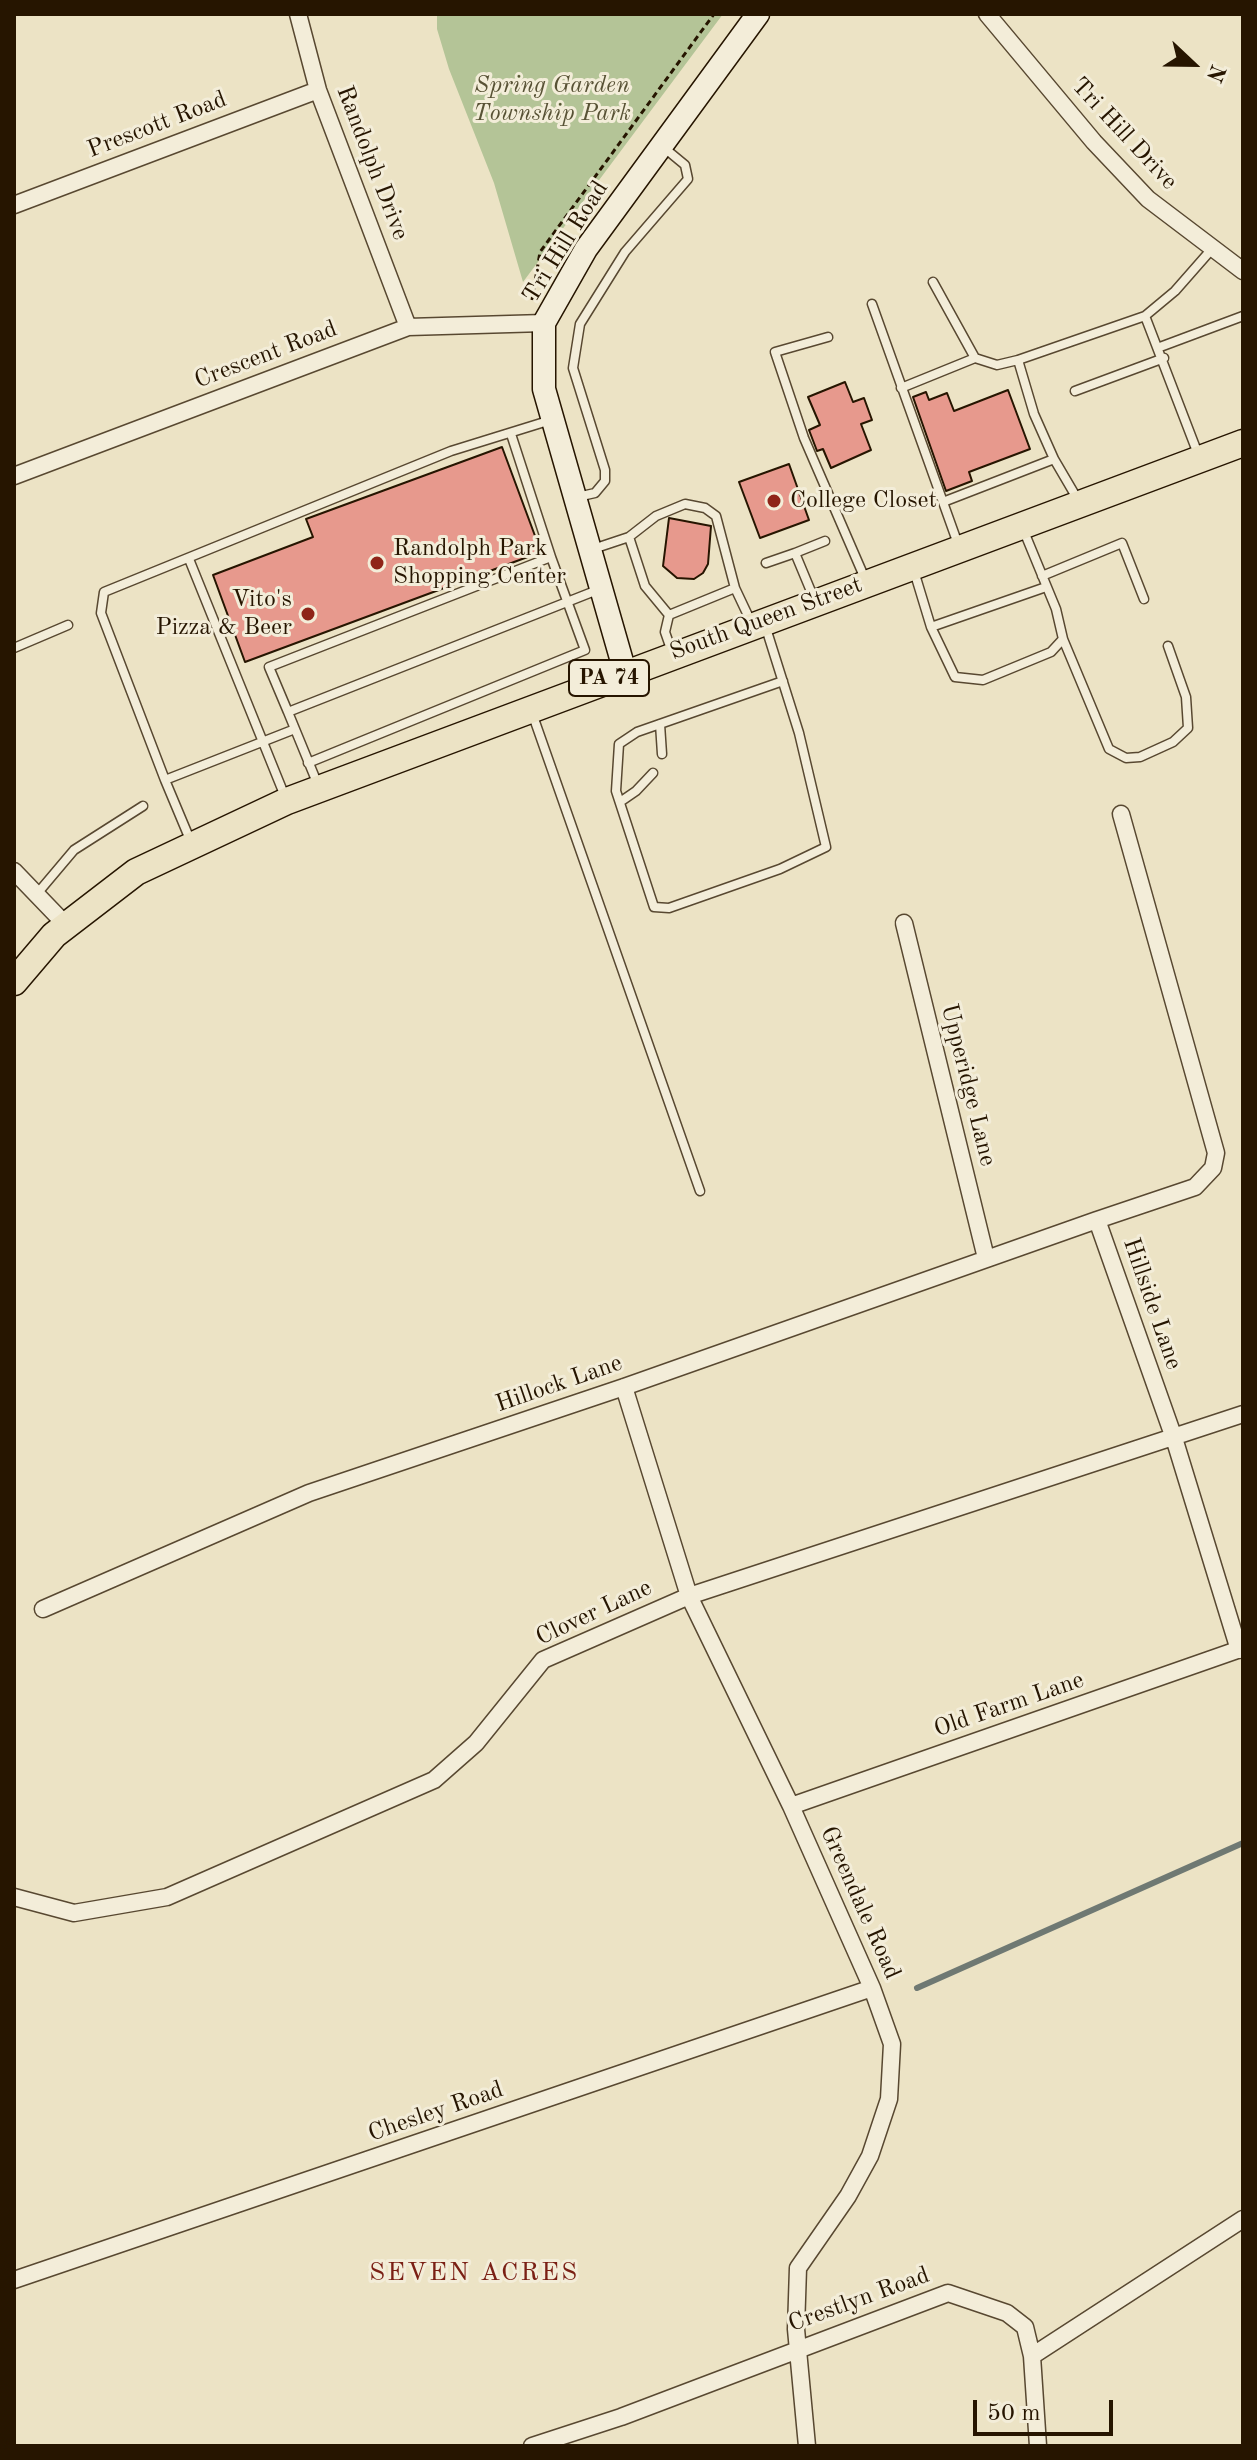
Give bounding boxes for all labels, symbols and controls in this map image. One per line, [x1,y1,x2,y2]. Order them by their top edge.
north arrow [1153,24,1233,104]
text: N [1202,61,1229,85]
park label: Spring Garden Township Park [473,72,631,128]
street label: Tri Hill Drive [1065,72,1183,196]
street label: Randolph Drive [329,82,415,244]
street label: Prescott Road [83,85,231,165]
street label: Tri Hill Road [517,176,615,308]
street label: Crescent Road [191,315,341,395]
place label: College Closet [790,487,937,515]
marker: College Closet [765,492,783,510]
place label: Randolph Park Shopping Center [393,535,566,591]
marker: Randolph Park Shopping Center [368,554,386,572]
street label: South Queen Street [666,571,866,667]
place label: Vito's Pizza & Beer [155,586,292,642]
marker: Vito's Pizza & Beer [299,605,317,623]
road number: PA 74 [569,660,649,696]
street label: Upperidge Lane [934,1001,1002,1169]
street label: Hillside Lane [1116,1234,1188,1374]
street label: Hillock Lane [492,1349,626,1419]
street label: Clover Lane [531,1574,657,1652]
street label: Old Farm Lane [930,1666,1088,1744]
street label: Greendale Road [813,1822,907,1984]
street label: Chesley Road [365,2075,507,2149]
district label: SEVEN ACRES [369,2257,579,2289]
street label: Crestlyn Road [784,2261,934,2339]
scale bar [977,2384,1117,2434]
text: 50 m [987,2402,1041,2426]

